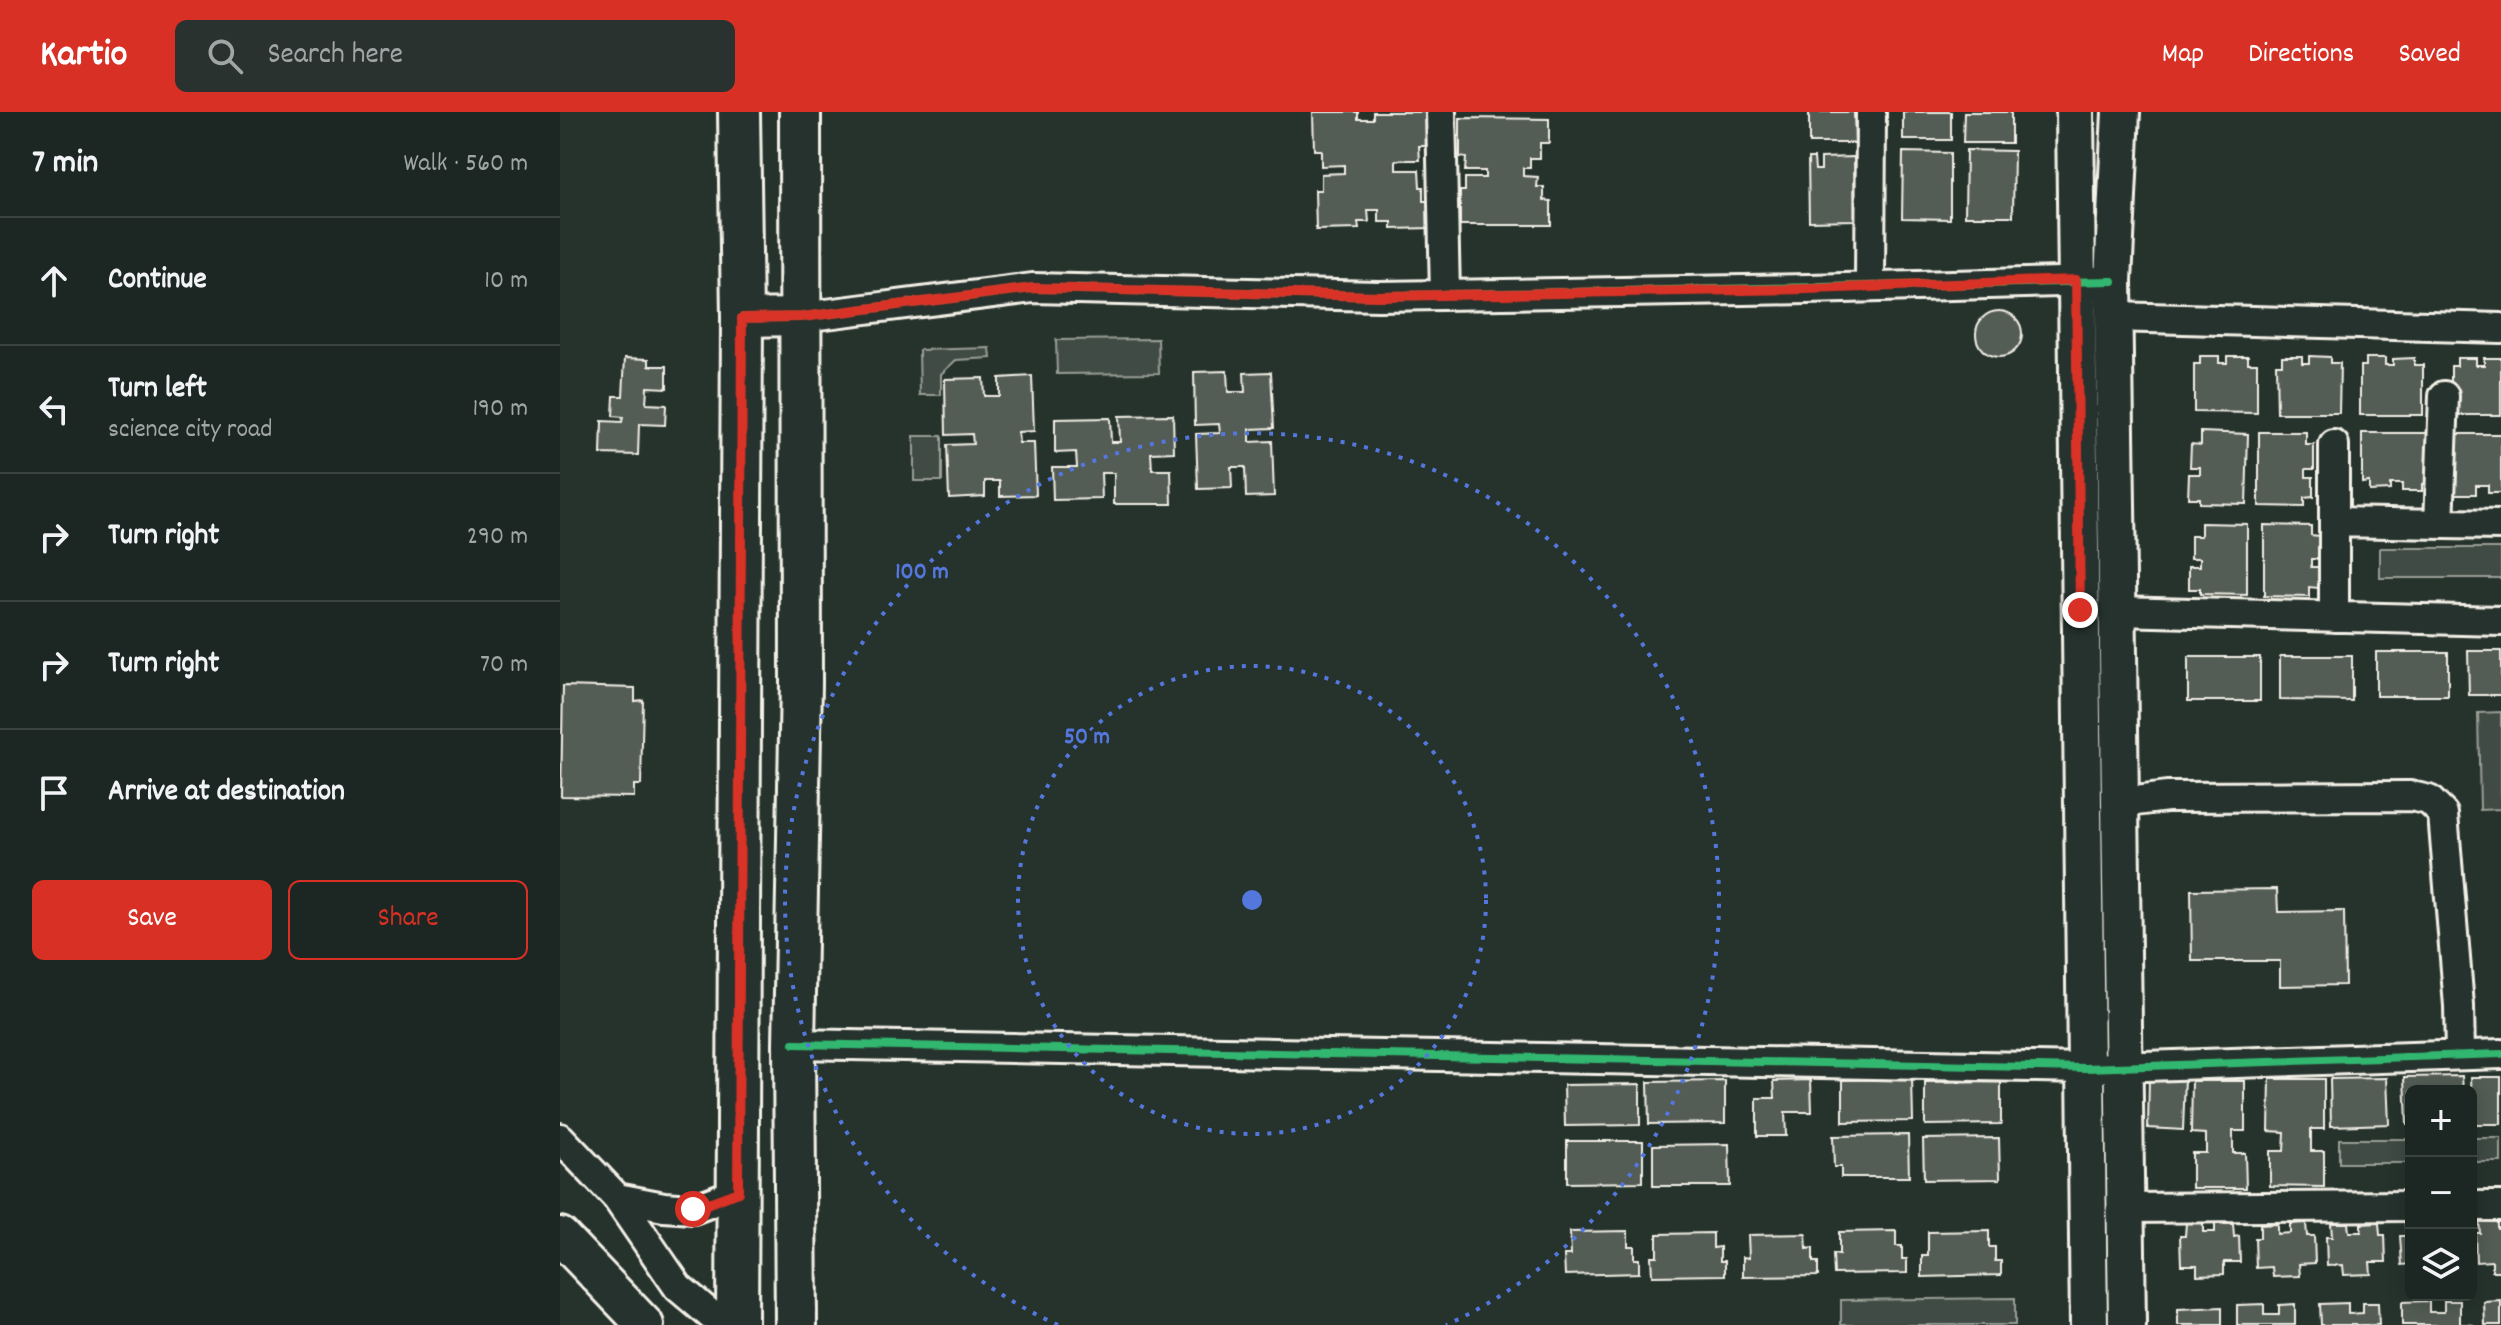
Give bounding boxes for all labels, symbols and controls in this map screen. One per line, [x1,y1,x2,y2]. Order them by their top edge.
search box [175,20,735,92]
text: Kartio [40,29,127,84]
icon: search [203,34,247,78]
text: Search here [267,35,403,78]
text: Map [2162,36,2204,76]
text: Directions [2248,36,2354,76]
text: Saved [2398,36,2461,76]
text: 7 min [32,140,98,189]
text: Walk · 560 m [403,146,528,183]
icon: ahead [32,259,76,303]
text: Continue [108,260,207,303]
text: 10 m [484,263,528,300]
text: Turn left [108,369,207,412]
icon: left [32,387,76,431]
text: 190 m [472,391,528,428]
text: science city road [108,412,272,449]
icon: right [32,515,76,559]
text: Turn right [108,516,219,559]
text: 290 m [467,519,528,556]
text: 100 m [895,556,949,590]
route end [2062,592,2098,628]
icon: right [32,643,76,687]
text: Turn right [108,644,219,687]
text: 70 m [480,647,528,684]
text: 50 m [1064,721,1110,755]
icon: arrive [32,771,76,815]
text: Arrive at destination [108,772,345,815]
button: Save [32,880,272,960]
button: Share [288,880,528,960]
centre of rings [1238,886,1266,914]
map controls [2405,1085,2477,1301]
button: + [2405,1085,2477,1157]
button: − [2405,1157,2477,1229]
route start [675,1191,711,1227]
button: layers [2405,1229,2477,1301]

